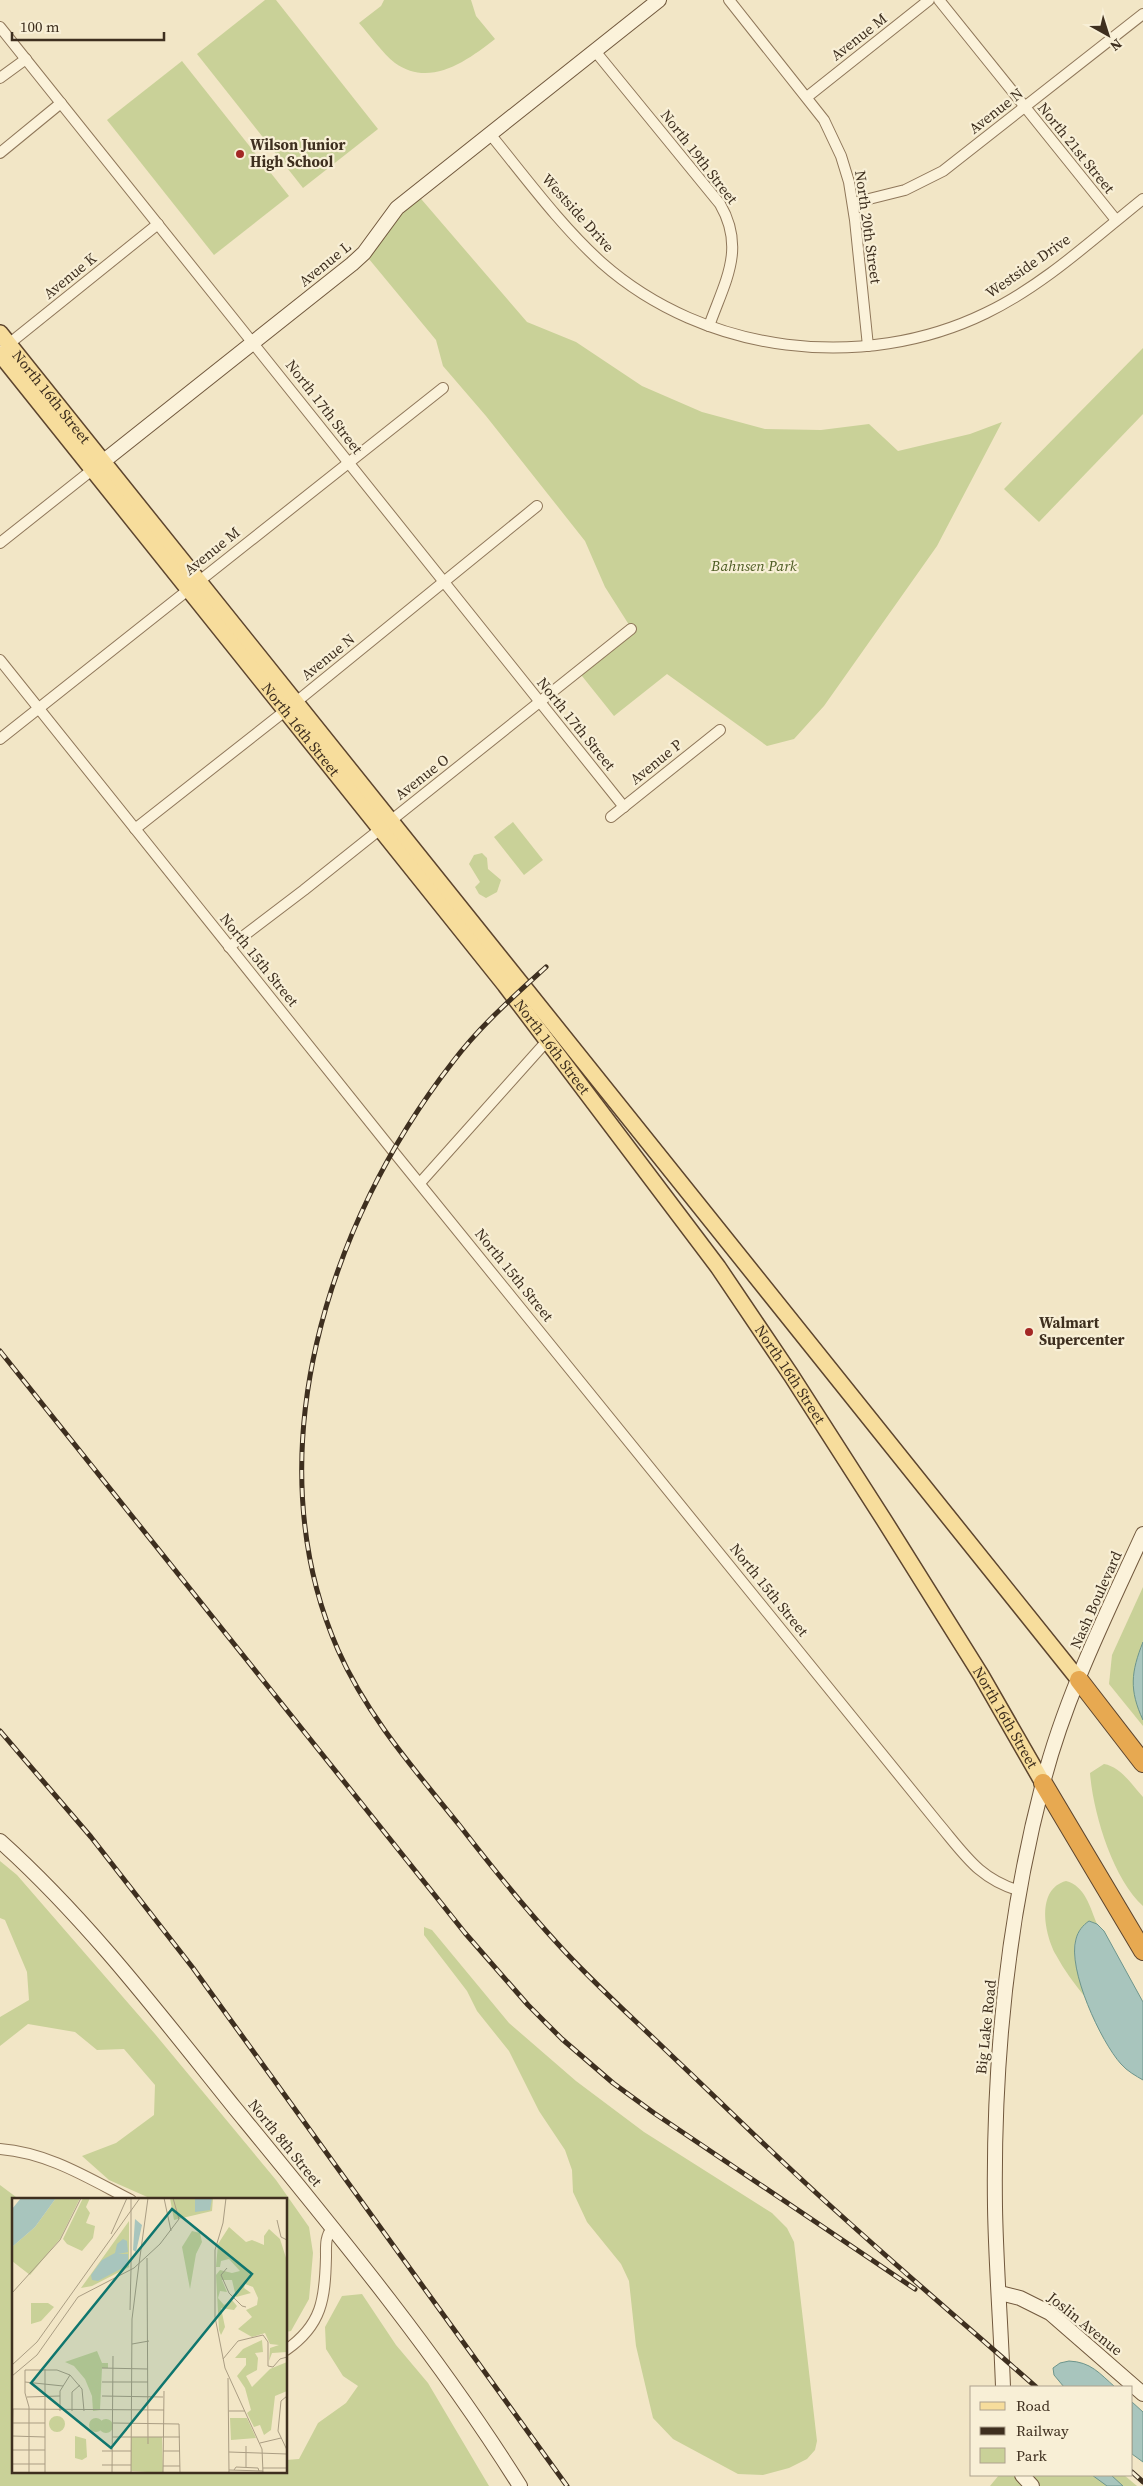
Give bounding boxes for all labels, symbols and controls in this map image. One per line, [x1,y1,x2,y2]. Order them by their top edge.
street label: Avenue M [826,8,891,65]
scale bar [12,10,165,42]
north arrow [1083,10,1133,60]
text: 100 m [20,16,60,37]
text: N [1106,34,1126,56]
street label: Avenue N [964,83,1027,139]
street label: North 21st Street [1033,98,1120,198]
street label: North 19th Street [656,105,743,208]
place label: Wilson Junior High School [250,134,345,172]
marker: Wilson Junior High School [234,148,246,160]
street label: Westside Drive [537,169,620,257]
street label: North 20th Street [850,169,887,285]
street label: Westside Drive [981,228,1075,303]
street label: Avenue L [294,236,355,291]
street label: Avenue K [39,248,101,304]
street label: North 16th Street [8,345,96,448]
street label: North 17th Street [281,355,368,458]
street label: Avenue M [179,522,244,580]
park label: Bahnsen Park [710,555,798,576]
street label: Avenue N [296,628,359,685]
street label: North 17th Street [532,673,621,775]
street label: North 16th Street [257,678,345,781]
street label: Avenue P [625,734,686,789]
street label: Avenue O [390,749,453,804]
street label: North 15th Street [215,909,304,1011]
street label: North 16th Street [509,995,595,1099]
street label: North 15th Street [470,1224,559,1326]
place label: Walmart Supercenter [1039,1312,1124,1350]
street label: North 16th Street [750,1321,831,1428]
marker: Walmart Supercenter [1023,1326,1035,1338]
street label: North 15th Street [725,1539,814,1641]
street label: Nash Boulevard [1065,1547,1127,1652]
street label: North 16th Street [968,1662,1043,1772]
street label: Big Lake Road [970,1978,1001,2075]
street label: North 8th Street [244,2095,327,2191]
inset map [12,2198,288,2474]
street label: Joslin Avenue [1043,2286,1127,2361]
legend [970,2386,1133,2476]
text: Road [1016,2395,1050,2416]
text: Railway [1016,2420,1069,2441]
text: Park [1016,2445,1048,2466]

